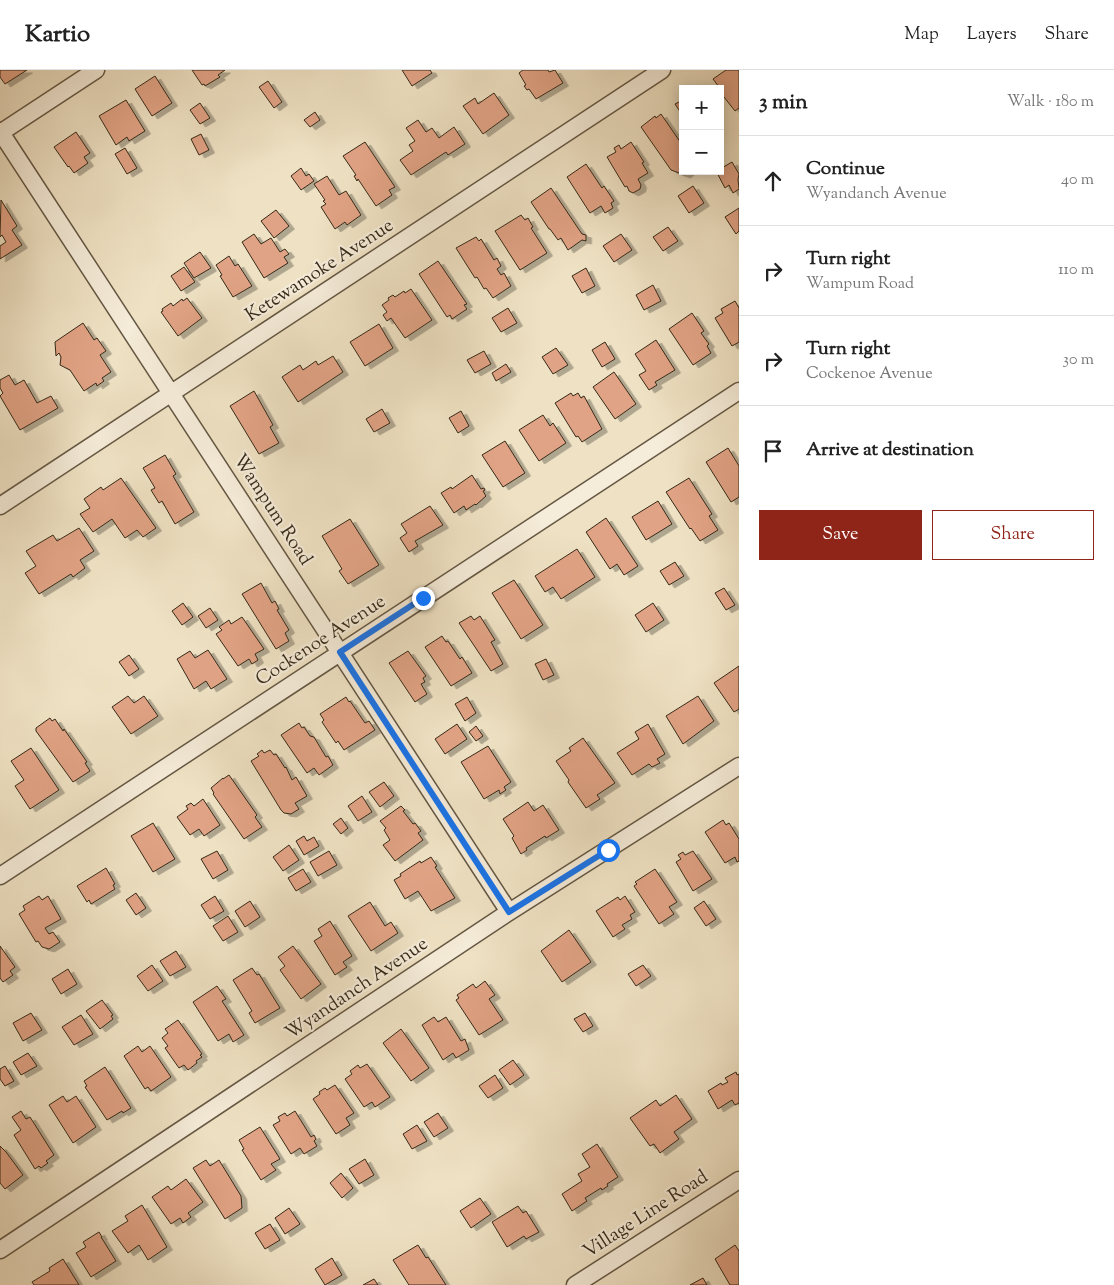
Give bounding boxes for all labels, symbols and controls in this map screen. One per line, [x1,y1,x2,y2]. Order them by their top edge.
text: Kartio [25,18,90,52]
text: Map [904,22,939,48]
text: Layers [967,22,1017,48]
text: Share [1045,22,1089,48]
map controls [679,85,724,175]
button: + [679,85,724,130]
text: 3 min [759,88,808,118]
text: Walk · 180 m [1007,91,1094,114]
button: − [679,130,724,175]
text: Continue [806,156,885,183]
icon: ahead [759,167,787,195]
text: 40 m [1061,169,1094,192]
text: Wyandanch Avenue [806,183,947,206]
street label: Ketewamoke Avenue [241,213,400,329]
text: Turn right [806,246,890,273]
icon: right [759,257,787,285]
text: 110 m [1058,259,1094,282]
text: Wampum Road [806,273,914,296]
text: Turn right [806,336,890,363]
icon: right [759,347,787,375]
text: 30 m [1063,349,1094,372]
text: Cockenoe Avenue [806,363,933,386]
icon: arrive [759,437,787,465]
text: Arrive at destination [806,437,974,464]
street label: Wampum Road [226,449,318,571]
button: Save [759,510,922,560]
button: Share [932,510,1094,560]
route end [412,587,435,610]
street label: Cockenoe Avenue [251,589,392,693]
route start [597,839,620,862]
street label: Wyandanch Avenue [280,931,434,1047]
street label: Village Line Road [578,1164,714,1266]

